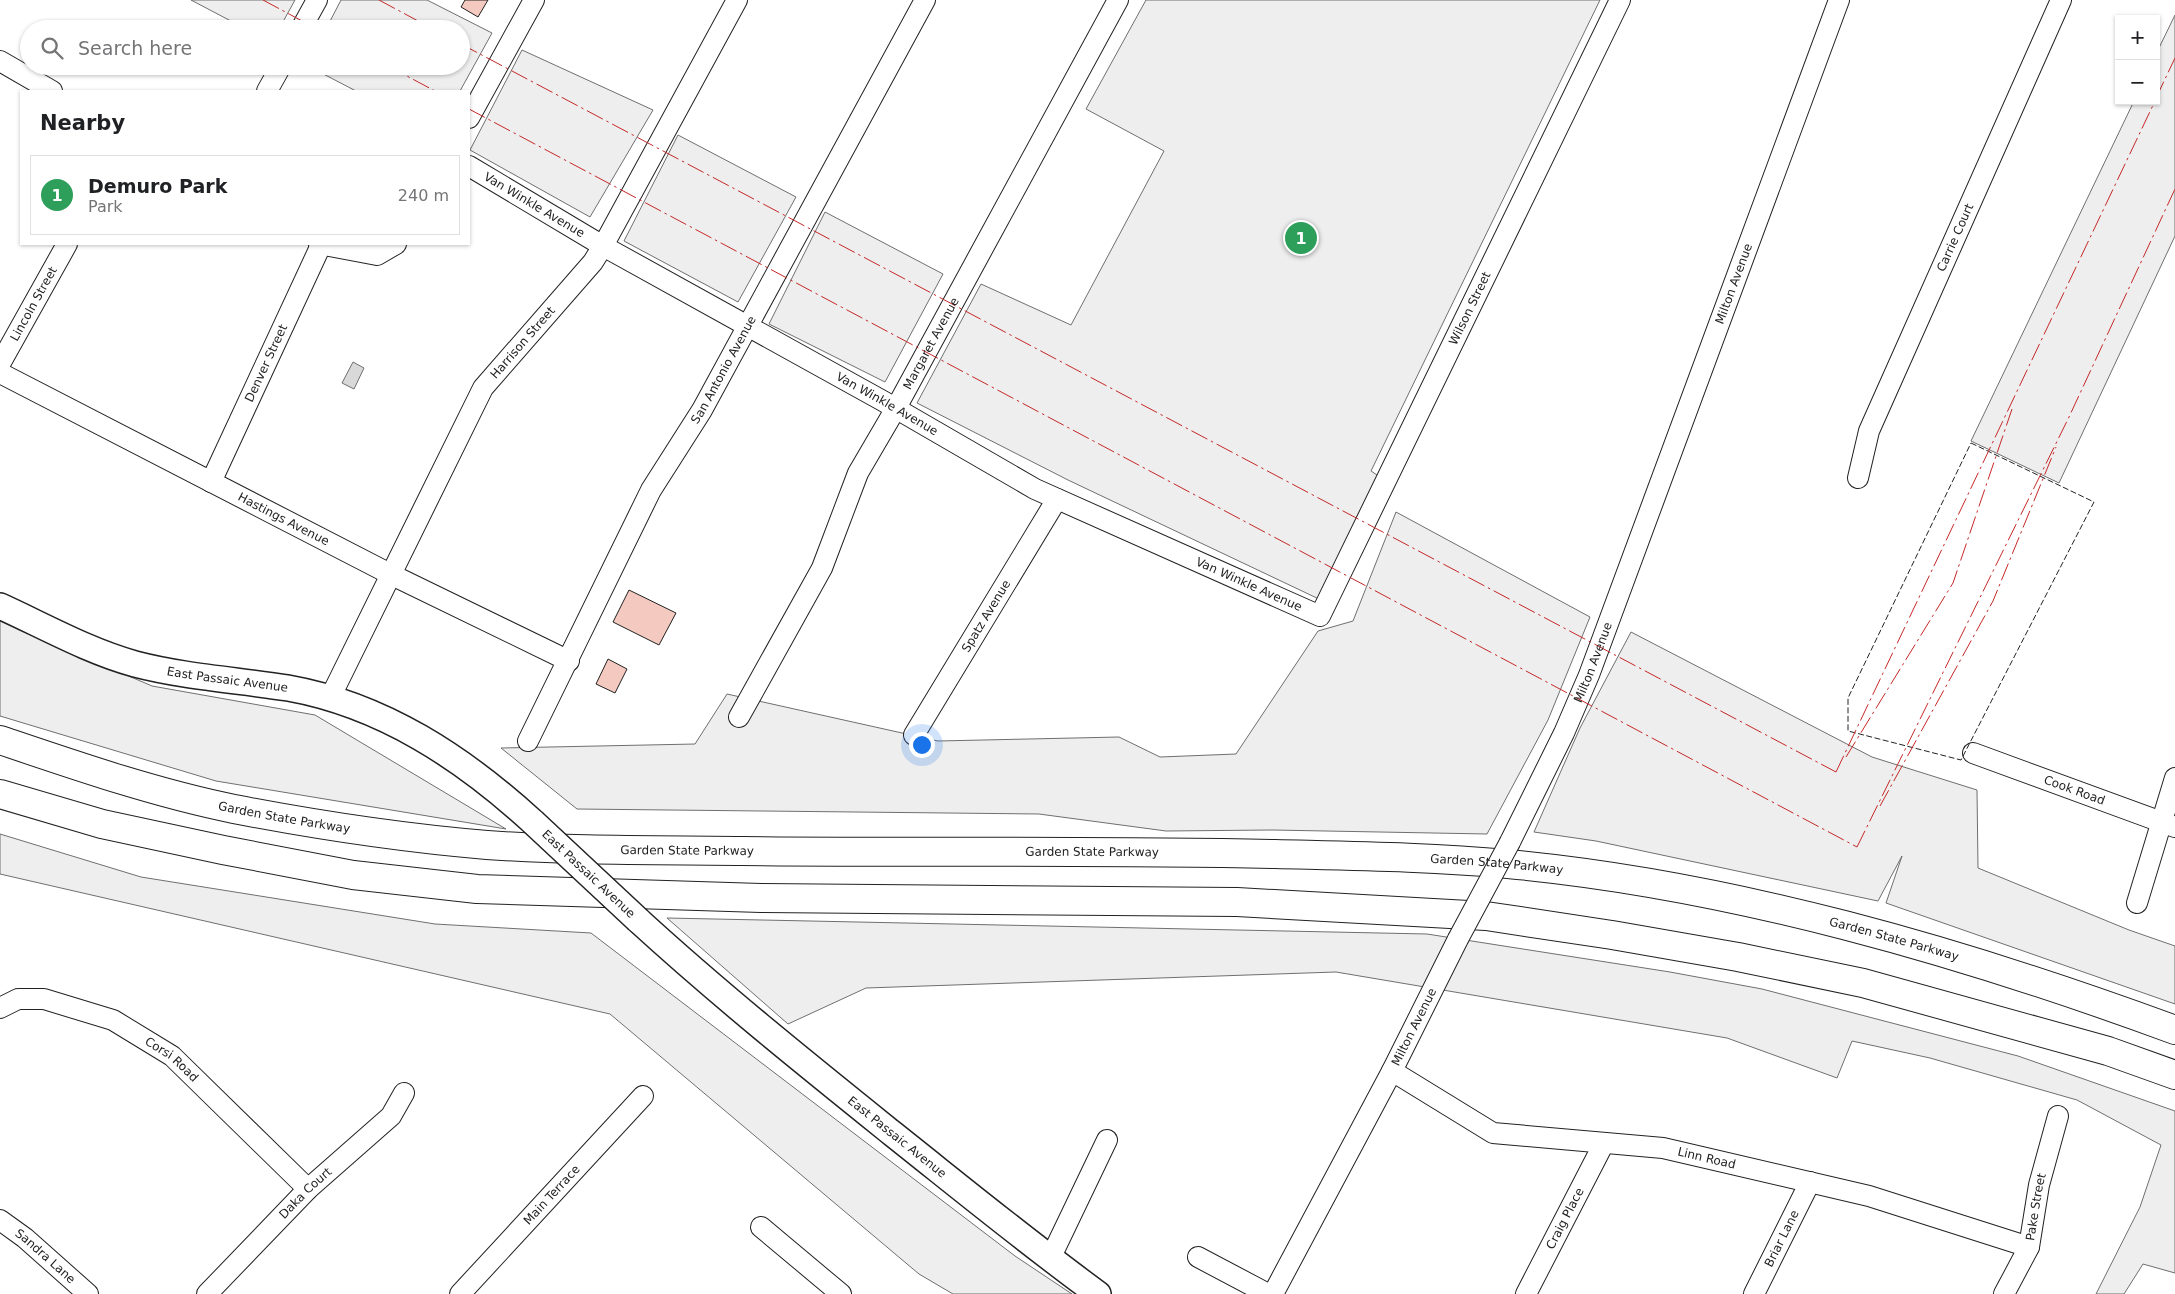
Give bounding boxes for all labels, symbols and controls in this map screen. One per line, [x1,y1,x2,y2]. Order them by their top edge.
map controls [2115,15,2160,105]
button: + [2115,15,2160,60]
search box [20,20,470,75]
icon: search [38,34,66,62]
text: Search here [78,37,192,59]
button: − [2115,60,2160,105]
text: Nearby [40,111,125,135]
street label: Van Winkle Avenue [481,170,587,240]
text: Demuro Park [88,175,227,197]
text: 1 [51,186,63,205]
text: 240 m [398,186,449,205]
text: Park [88,197,123,216]
street label: Carrie Court [1934,201,1977,274]
pin: 1 [1285,219,1317,257]
street label: Milton Avenue [1713,241,1755,326]
street label: Lincoln Street [7,264,60,343]
street label: Wilson Street [1446,269,1494,347]
street label: Margaret Avenue [900,295,962,392]
street label: Harrison Street [487,303,558,381]
street label: San Antonio Avenue [688,313,759,426]
street label: Denver Street [242,322,290,404]
street label: Van Winkle Avenue [834,369,940,438]
street label: Hastings Avenue [236,490,332,548]
street label: Van Winkle Avenue [1194,555,1304,614]
street label: Spatz Avenue [959,577,1013,655]
street label: Milton Avenue [1571,620,1615,705]
street label: East Passaic Avenue [166,664,289,695]
your location [909,732,935,758]
street label: Cook Road [2042,773,2107,808]
street label: Garden State Parkway [217,799,351,836]
street label: East Passaic Avenue [539,827,638,921]
street label: Garden State Parkway [620,843,754,858]
street label: Garden State Parkway [1025,845,1159,859]
street label: Garden State Parkway [1430,852,1564,877]
street label: Garden State Parkway [1828,915,1960,964]
street label: Milton Avenue [1389,986,1439,1068]
street label: Corsi Road [142,1034,201,1085]
street label: East Passaic Avenue [845,1093,949,1181]
street label: Linn Road [1676,1145,1737,1172]
street label: Main Terrace [521,1162,583,1228]
street label: Daka Court [276,1164,335,1222]
street label: Pake Street [2023,1171,2049,1242]
street label: Craig Place [1543,1185,1587,1252]
street label: Briar Lane [1762,1208,1802,1269]
street label: Sandra Lane [12,1226,78,1286]

